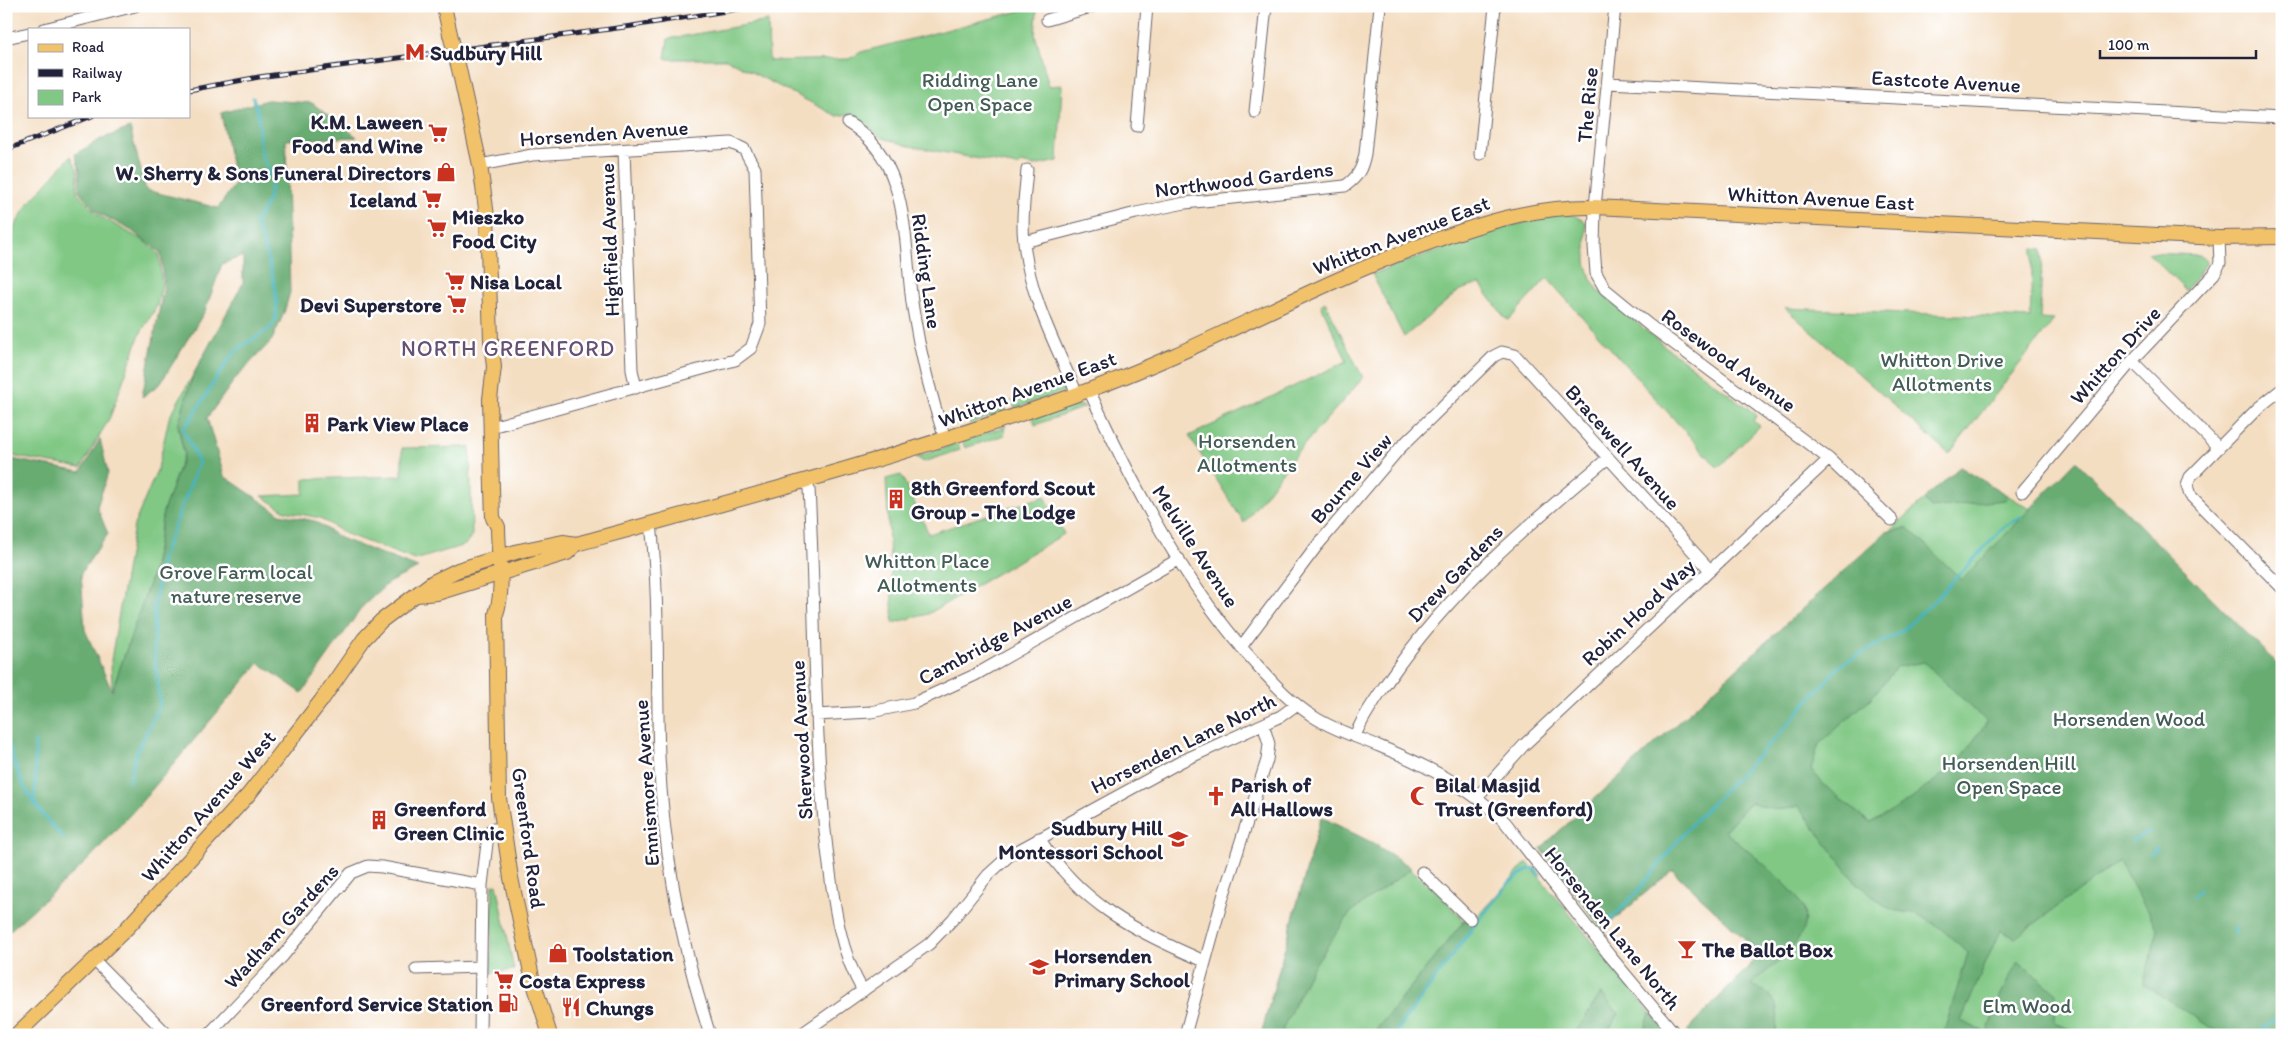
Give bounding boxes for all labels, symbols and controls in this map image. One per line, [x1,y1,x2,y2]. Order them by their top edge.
legend [28,28,190,118]
scale bar [2100,28,2257,60]
text: 100 m [2108,36,2150,54]
text: Road [72,38,105,56]
place label: Sudbury Hill [430,40,543,66]
metro station icon: Sudbury Hill [404,41,426,63]
text: Railway [72,64,122,82]
street label: Eastcote Avenue [1871,65,2021,97]
street label: The Rise [1571,66,1603,144]
park label: Ridding Lane Open Space [922,67,1038,116]
text: Park [72,88,102,106]
place label: K.M. Laween Food and Wine [292,109,424,158]
street label: Horsenden Avenue [519,115,689,151]
supermarket icon: K.M. Laween Food and Wine [427,122,449,144]
street label: Northwood Gardens [1153,156,1335,202]
place label: W. Sherry & Sons Funeral Directors [116,160,431,186]
shop icon: W. Sherry & Sons Funeral Directors [435,161,457,183]
street label: Highfield Avenue [594,163,624,317]
street label: Whitton Avenue East [1727,181,1915,215]
place label: Iceland [350,187,417,212]
supermarket icon: Iceland [421,188,443,210]
street label: Whitton Avenue East [1309,190,1493,280]
place label: Mieszko Food City [452,204,538,254]
street label: Ridding Lane [907,212,947,330]
supermarket icon: Mieszko Food City [426,217,448,239]
place label: Nisa Local [470,269,563,294]
supermarket icon: Nisa Local [444,270,466,292]
place label: Devi Superstore [300,292,442,318]
supermarket icon: Devi Superstore [446,293,468,315]
street label: Whitton Drive [2064,301,2166,409]
street label: Rosewood Avenue [1657,303,1801,417]
district label: NORTH GREENFORD [401,335,615,362]
street label: Whitton Avenue East [935,345,1119,433]
park label: Whitton Drive Allotments [1880,347,2004,396]
street label: Bracewell Avenue [1560,379,1686,515]
place label: Park View Place [327,411,469,436]
building icon: Park View Place [301,412,323,434]
street label: Bourne View [1305,427,1397,529]
park label: Horsenden Allotments [1197,428,1297,477]
place label: 8th Greenford Scout Group - The Lodge [911,475,1095,525]
street label: Melville Avenue [1147,480,1245,612]
building icon: 8th Greenford Scout Group - The Lodge [885,488,907,510]
street label: Drew Gardens [1402,519,1508,627]
park label: Whitton Place Allotments [865,548,989,597]
street label: Robin Hood Way [1576,553,1700,671]
park label: Grove Farm local nature reserve [159,559,313,608]
street label: Cambridge Avenue [914,588,1076,690]
street label: Sherwood Avenue [784,660,818,820]
street label: Horsenden Lane North [1086,687,1280,799]
street label: Ennismore Avenue [628,699,664,867]
park label: Horsenden Wood [2053,706,2206,731]
street label: Whitton Avenue West [135,725,281,887]
park label: Horsenden Hill Open Space [1942,750,2076,799]
street label: Greenford Road [507,766,551,911]
place label: Parish of All Hallows [1230,772,1333,821]
place label: Bilal Masjid Trust (Greenford) [1434,772,1593,822]
church icon: Parish of All Hallows [1205,785,1227,807]
mosque icon: Bilal Masjid Trust (Greenford) [1409,785,1431,807]
place label: Greenford Green Clinic [394,796,505,845]
building icon: Greenford Green Clinic [368,809,390,831]
place label: Sudbury Hill Montessori School [998,815,1164,864]
school or university icon: Sudbury Hill Montessori School [1167,828,1189,850]
street label: Horsenden Lane North [1539,841,1687,1015]
street label: Wadham Gardens [218,858,344,994]
place label: The Ballot Box [1701,937,1833,962]
bar icon: The Ballot Box [1676,938,1698,960]
place label: Toolstation [572,941,674,966]
shop icon: Toolstation [547,942,569,964]
place label: Horsenden Primary School [1054,943,1191,993]
school or university icon: Horsenden Primary School [1028,956,1050,978]
place label: Costa Express [519,968,645,994]
supermarket icon: Costa Express [493,969,515,991]
place label: Greenford Service Station [261,991,494,1016]
fuel station icon: Greenford Service Station [497,992,519,1014]
park label: Elm Wood [1982,993,2072,1018]
place label: Chungs [586,995,654,1021]
restaurant icon: Chungs [560,996,582,1018]

